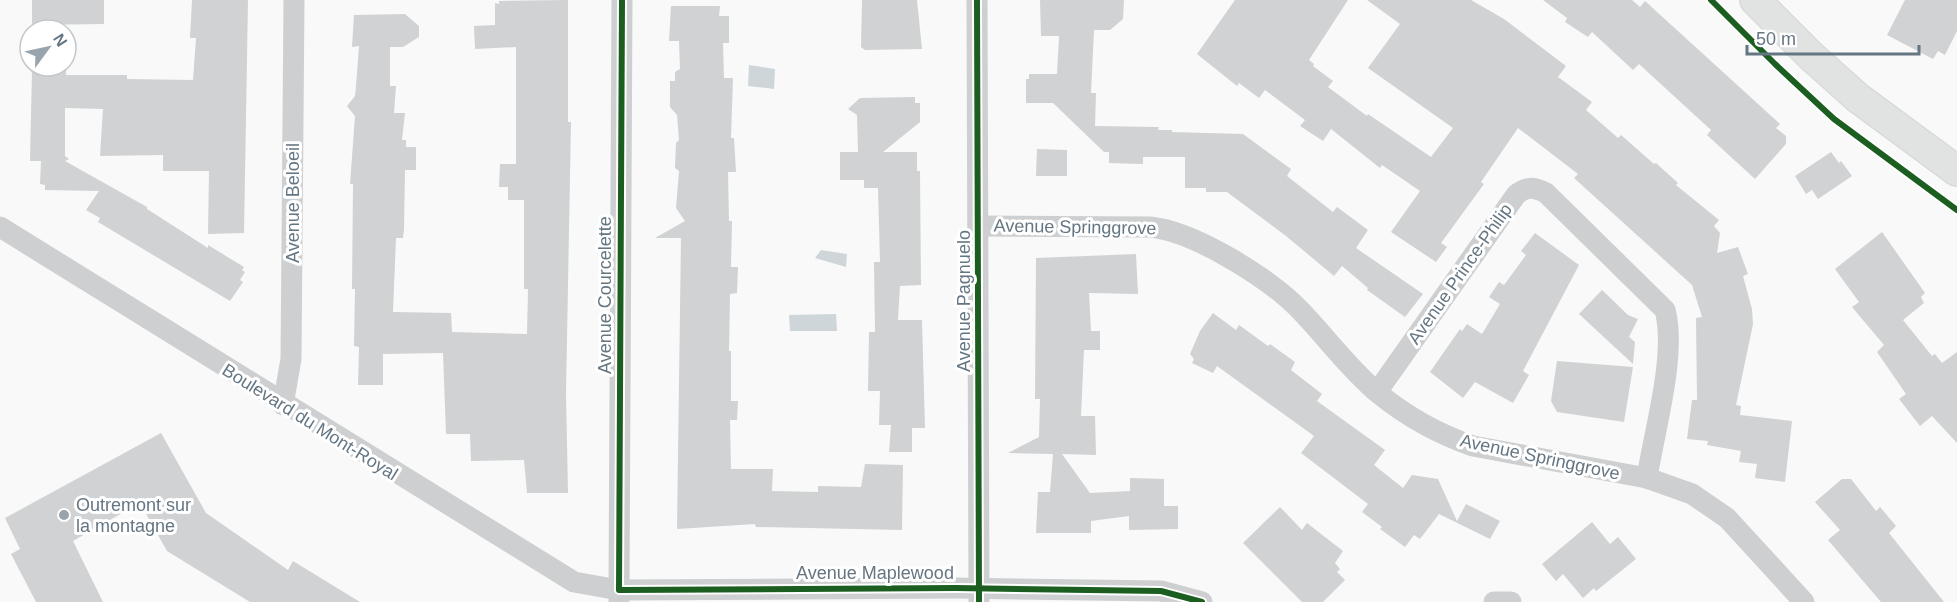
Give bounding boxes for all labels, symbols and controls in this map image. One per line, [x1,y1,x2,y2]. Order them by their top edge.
north arrow [18,18,78,78]
scale bar [1747,18,1920,56]
text: 50 m [1756,29,1796,49]
text: N [50,31,70,50]
street label: Avenue Beloeil [283,143,303,263]
street label: Avenue Prince-Philip [1404,200,1516,348]
street label: Avenue Courcelette [595,216,615,374]
street label: Avenue Springgrove [993,216,1157,238]
street label: Avenue Pagnuelo [954,230,974,372]
street label: Boulevard du Mont-Royal [219,360,401,484]
street label: Avenue Springgrove [1458,430,1622,484]
place label: Outremont sur la montagne [76,495,191,536]
marker: Outremont sur la montagne [57,508,71,522]
street label: Avenue Maplewood [796,563,954,583]

